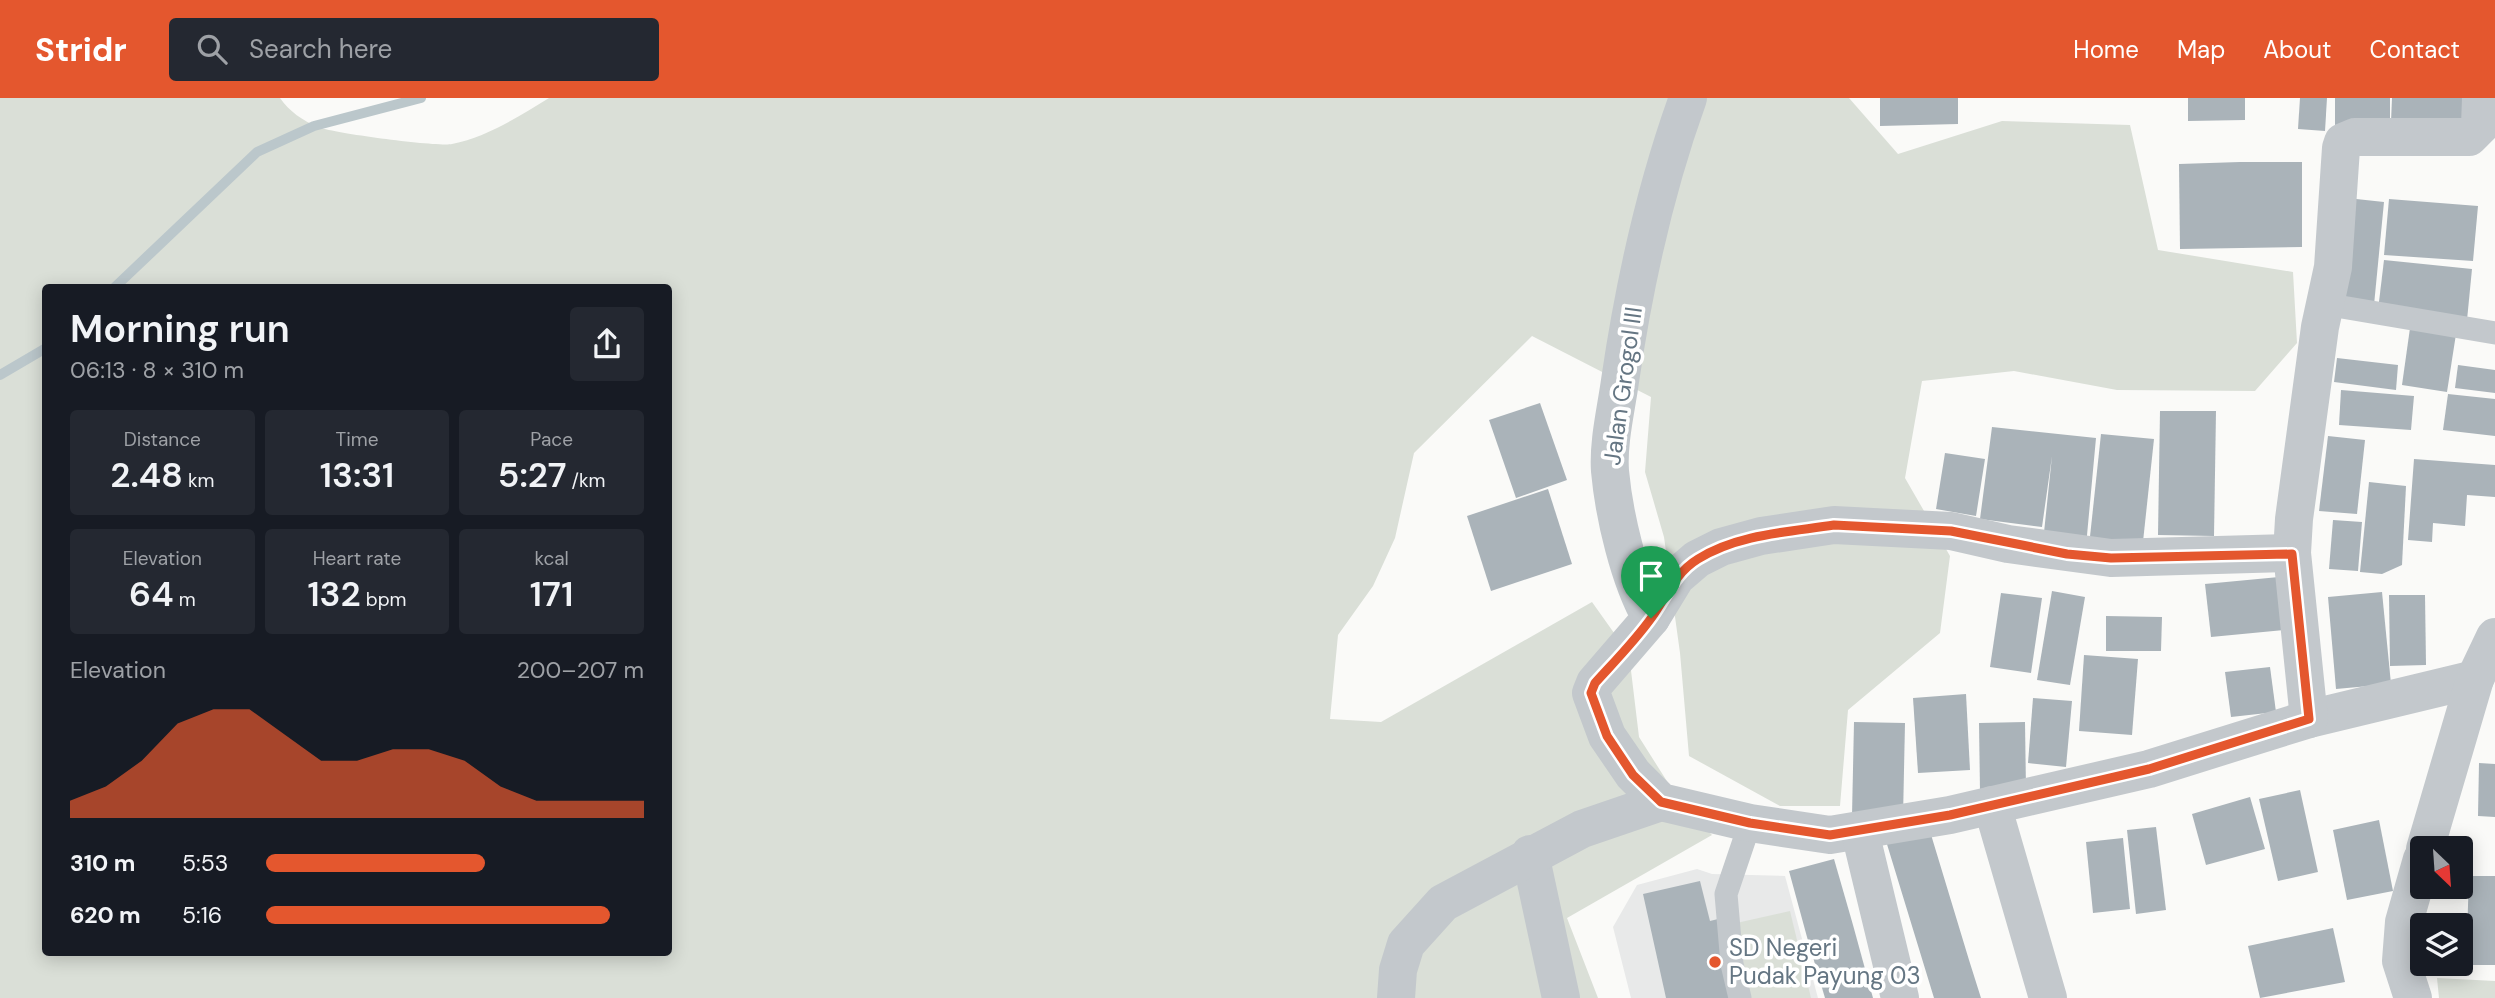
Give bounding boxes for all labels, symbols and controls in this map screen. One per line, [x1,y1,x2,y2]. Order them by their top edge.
search box [169,18,659,81]
text: Stridr [35,28,127,71]
icon: search [193,30,231,68]
text: Search here [249,32,392,66]
text: Home [2073,34,2139,65]
text: Map [2177,34,2225,65]
text: About [2263,34,2332,65]
text: Contact [2370,34,2460,65]
text: Morning run [70,304,290,354]
street label: Jalan Grogol III [1596,305,1649,467]
button: share [570,307,644,381]
text: 06:13 · 8 × 310 m [70,355,244,385]
text: Distance [124,427,201,452]
text: Time [336,427,378,452]
text: Pace [530,427,573,452]
text: 2.48 [110,452,183,498]
text: 13:31 [320,452,394,498]
text: 5:27 [498,452,566,498]
text: km [183,468,214,493]
text: /km [566,468,605,493]
text: Elevation [123,546,202,571]
text: Heart rate [313,546,401,571]
text: kcal [534,546,569,571]
pin [1621,546,1681,618]
icon: arrive [1632,557,1670,595]
text: 64 [129,571,174,617]
text: 132 [307,571,361,617]
text: 171 [530,571,573,617]
text: m [174,587,196,612]
text: bpm [361,587,407,612]
text: Elevation [70,655,166,685]
text: 200–207 m [517,655,644,685]
north arrow [2410,836,2473,900]
map controls [2410,836,2473,976]
text: 310 m [70,848,135,878]
text: 5:53 [182,848,228,878]
text: 620 m [70,900,141,930]
text: 5:16 [182,900,222,930]
button: layers [2410,913,2473,976]
place label: SD Negeri Pudak Payung 03 [1729,932,1921,991]
marker: SD Negeri Pudak Payung 03 [1707,954,1723,970]

